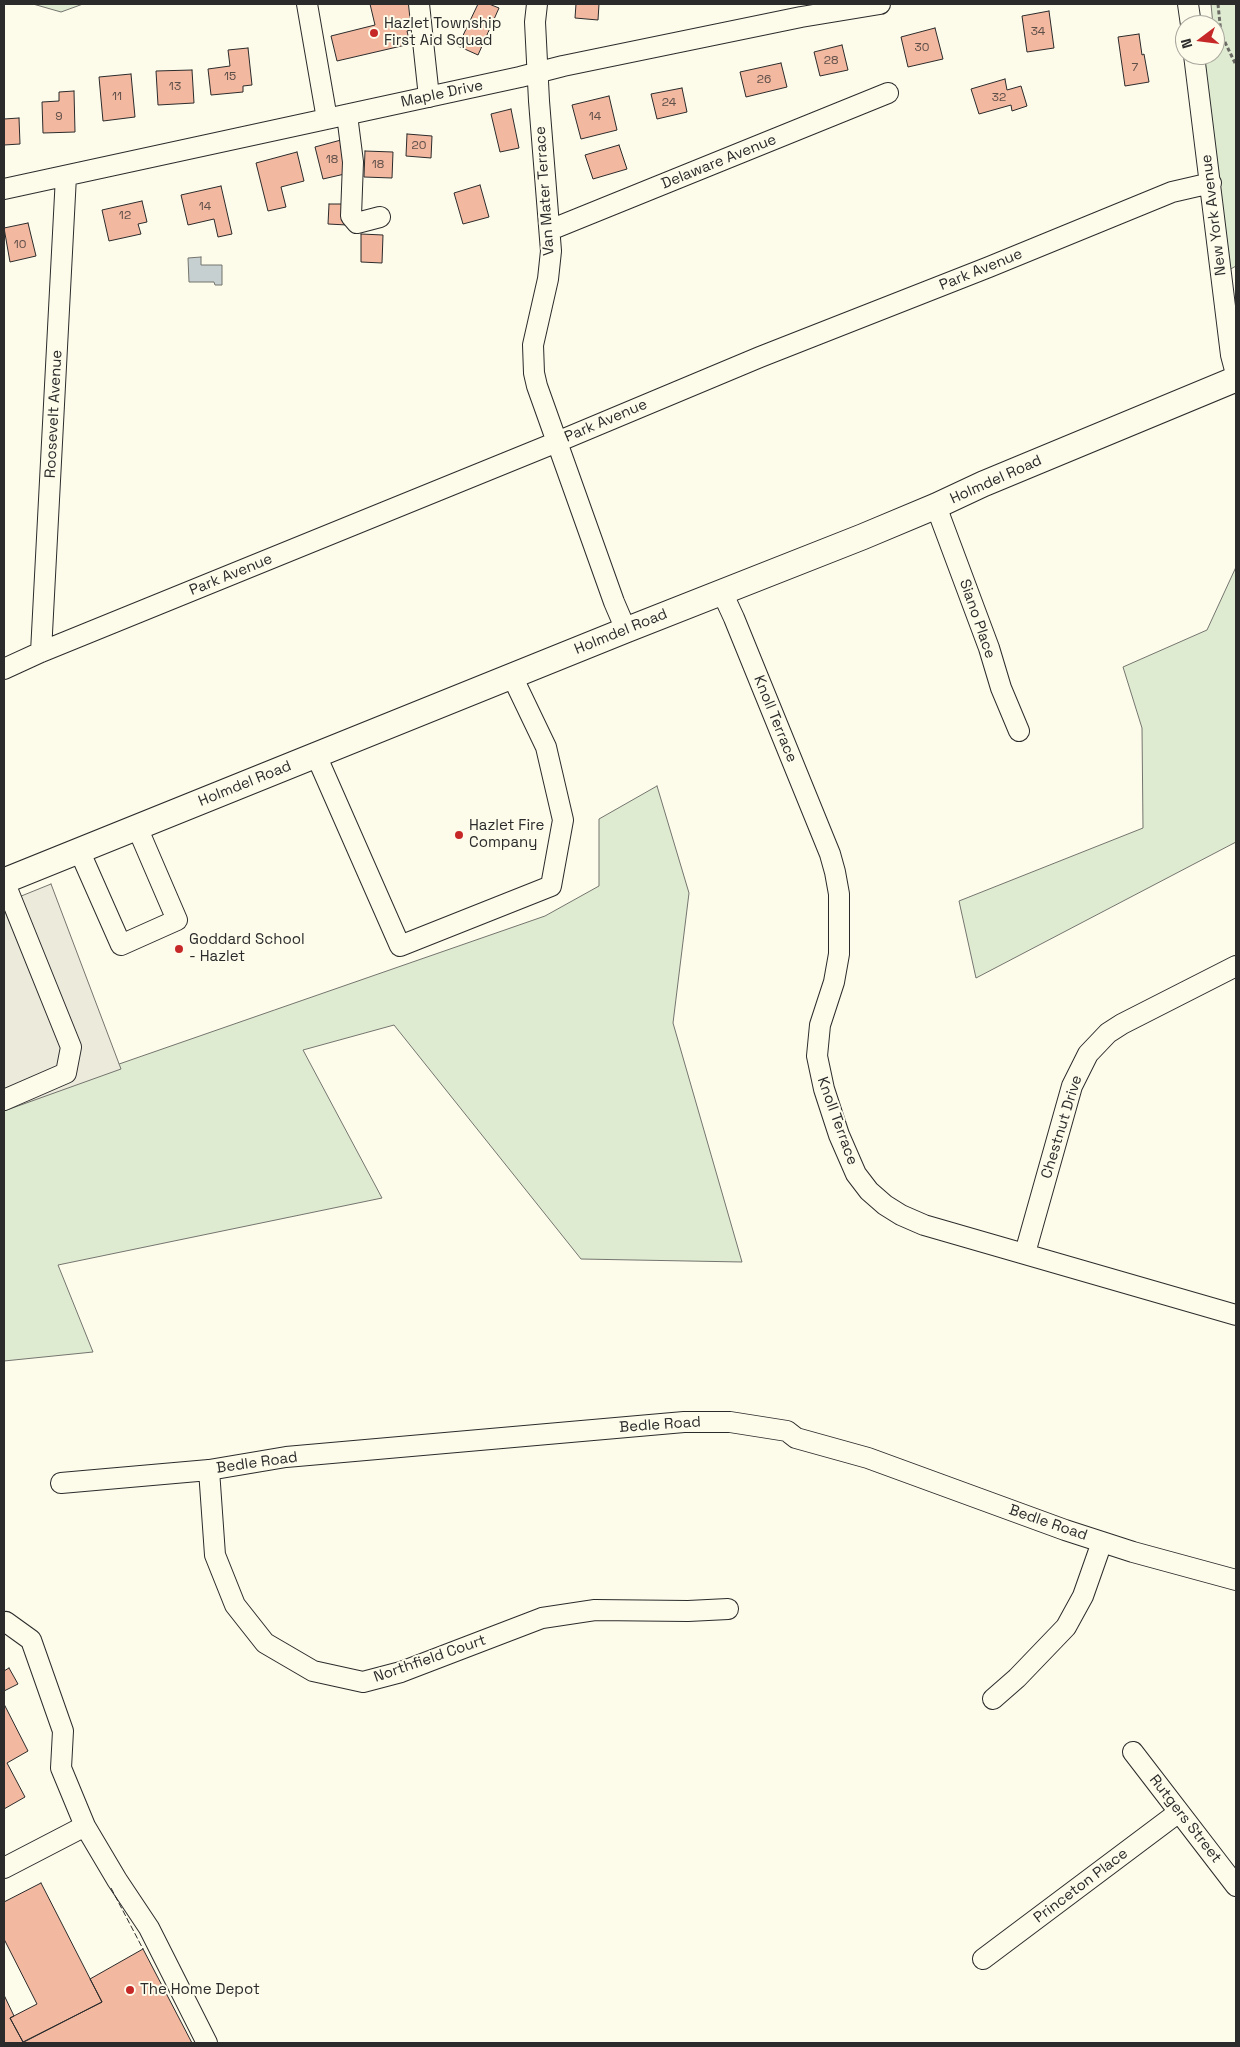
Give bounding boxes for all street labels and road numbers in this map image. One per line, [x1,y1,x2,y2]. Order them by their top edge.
street label: Maple Drive [399,77,485,111]
street label: Van Mater Terrace [531,125,559,257]
street label: Delaware Avenue [659,131,779,193]
street label: New York Avenue [1198,153,1230,277]
street label: Park Avenue [937,245,1025,295]
street label: Roosevelt Avenue [42,349,66,479]
street label: Park Avenue [562,396,650,446]
street label: Holmdel Road [947,452,1045,508]
street label: Park Avenue [187,550,275,600]
street label: Siano Place [955,577,999,661]
street label: Holmdel Road [572,605,670,659]
street label: Knoll Terrace [749,673,801,765]
street label: Holmdel Road [196,757,294,811]
street label: Chestnut Drive [1038,1073,1086,1181]
street label: Knoll Terrace [813,1075,861,1167]
street label: Bedle Road [619,1413,701,1437]
street label: Bedle Road [215,1448,299,1478]
street label: Bedle Road [1006,1501,1090,1545]
street label: Northfield Court [372,1631,488,1687]
street label: Rutgers Street [1145,1771,1225,1867]
street label: Princeton Place [1030,1845,1132,1927]

